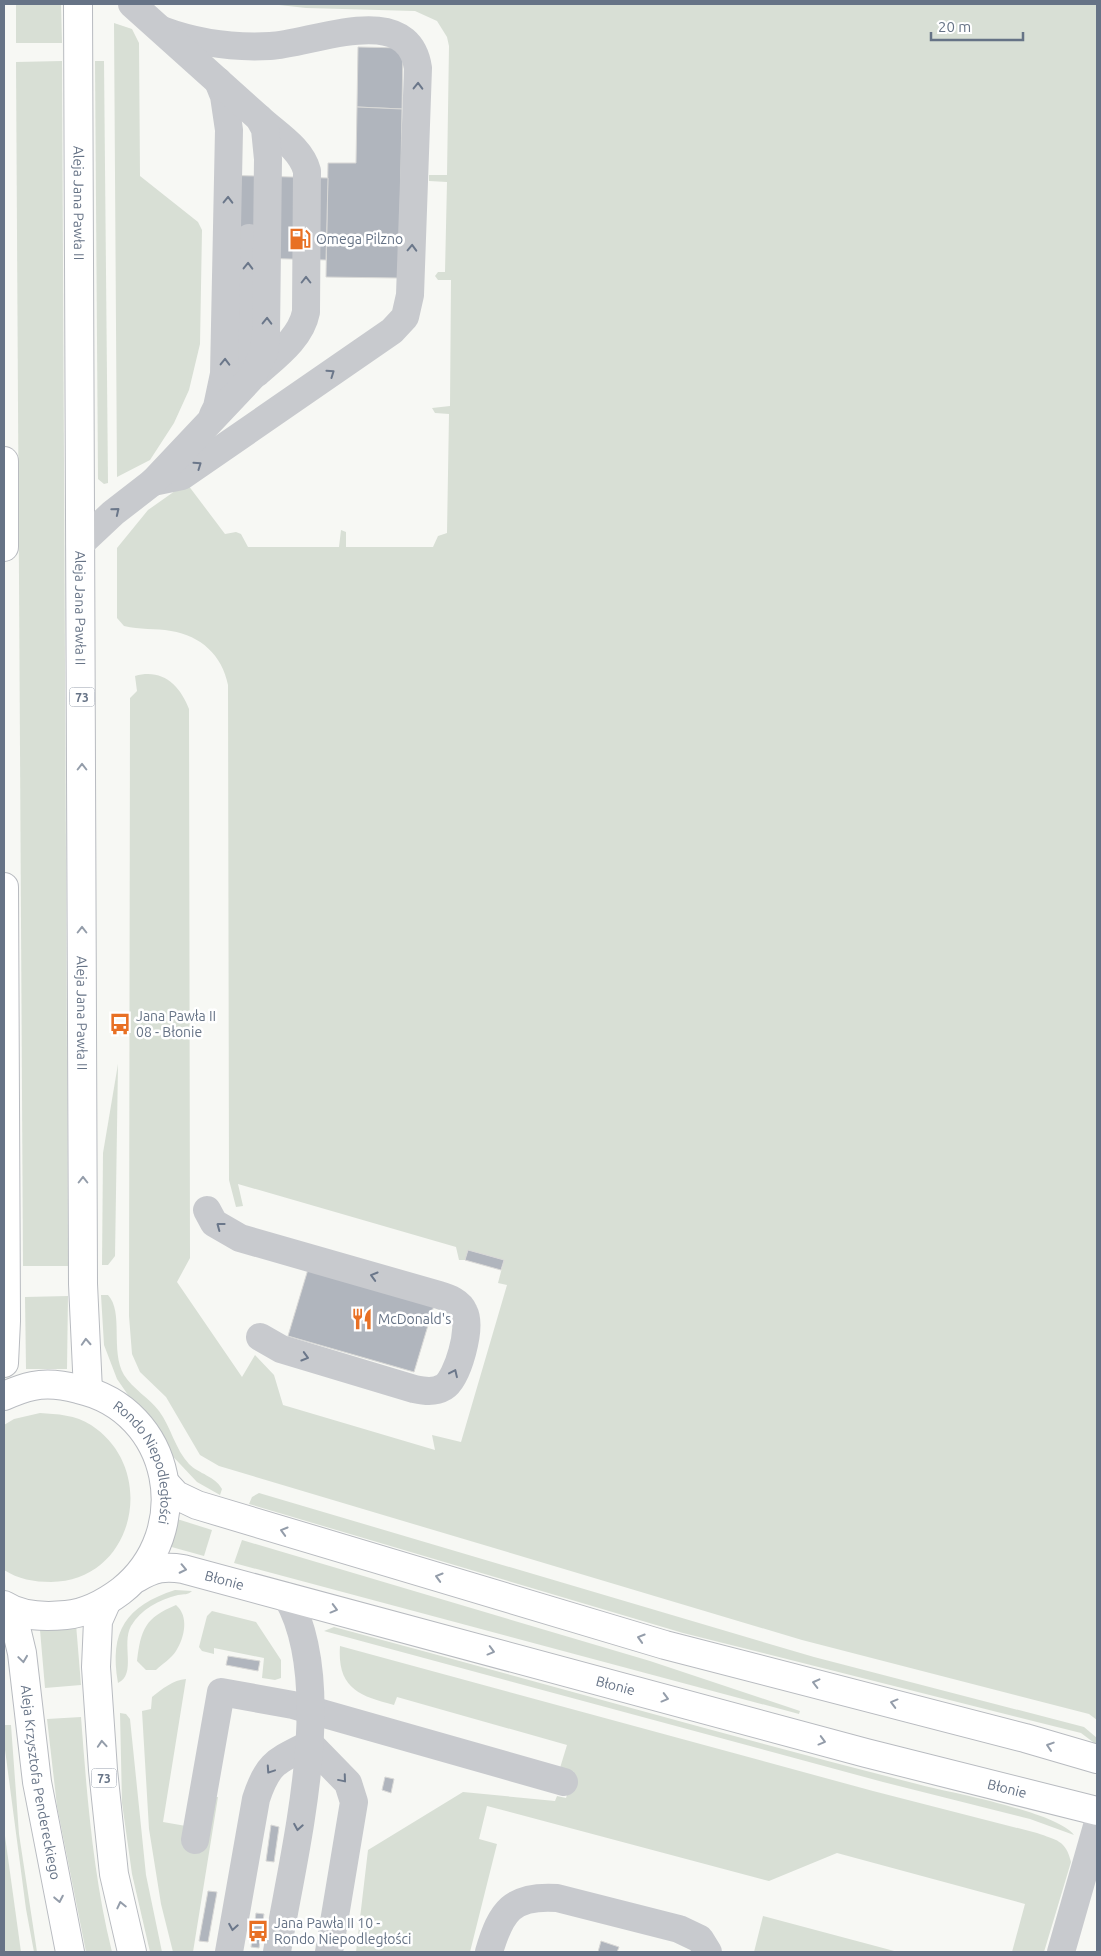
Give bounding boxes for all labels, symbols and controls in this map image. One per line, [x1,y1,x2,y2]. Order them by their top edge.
scale bar [931,10,1024,42]
text: 20 m [938,18,971,35]
one-way arrow [412,81,423,89]
street label: Aleja Jana Pawła II [71,146,87,260]
one-way arrow [223,196,234,204]
fuel station icon: Omega Pilzno [287,226,313,252]
place label: Omega Pilzno [316,231,403,247]
one-way arrow [407,244,418,252]
one-way arrow [243,261,253,269]
one-way arrow [301,275,311,283]
one-way arrow [262,317,272,325]
one-way arrow [219,358,230,366]
one-way arrow [326,370,335,379]
one-way arrow [192,462,201,471]
one-way arrow [110,509,119,517]
street label: Aleja Jana Pawła II [72,551,89,665]
road number: 73 [70,688,94,706]
one-way arrow [77,763,87,770]
one-way arrow [77,925,87,933]
street label: Aleja Jana Pawła II [74,956,90,1070]
place label: Jana Pawła II 08 - Błonie [136,1008,216,1040]
bus stop icon: Jana Pawła II 08 - Błonie [107,1011,133,1037]
one-way arrow [78,1175,88,1183]
one-way arrow [217,1224,226,1232]
one-way arrow [370,1271,379,1281]
restaurant icon: McDonald's [349,1306,375,1332]
place label: McDonald's [378,1311,451,1327]
one-way arrow [80,1338,91,1346]
one-way arrow [300,1351,308,1361]
one-way arrow [448,1369,458,1378]
street label: Rondo Niepodległości [110,1397,174,1526]
one-way arrow [280,1526,288,1536]
one-way arrow [178,1564,187,1574]
street label: Błonie [203,1567,246,1593]
one-way arrow [436,1573,444,1583]
one-way arrow [330,1603,339,1614]
one-way arrow [638,1634,646,1644]
one-way arrow [487,1645,496,1656]
one-way arrow [17,1655,28,1663]
street label: Błonie [594,1673,637,1698]
one-way arrow [811,1678,820,1689]
street label: Aleja Krzysztofa Pendereckiego [18,1684,64,1881]
one-way arrow [661,1692,669,1703]
one-way arrow [890,1699,898,1709]
one-way arrow [817,1735,826,1746]
one-way arrow [96,1739,107,1747]
one-way arrow [1047,1741,1055,1751]
one-way arrow [266,1765,276,1774]
road number: 73 [92,1769,116,1788]
one-way arrow [338,1774,347,1783]
street label: Błonie [986,1776,1029,1801]
one-way arrow [294,1823,304,1831]
one-way arrow [53,1895,64,1903]
one-way arrow [116,1900,127,1909]
place label: Jana Pawła II 10 - Rondo Niepodległości [274,1915,412,1947]
bus stop icon: Jana Pawła II 10 - Rondo Niepodległości [245,1918,271,1944]
one-way arrow [229,1923,239,1931]

